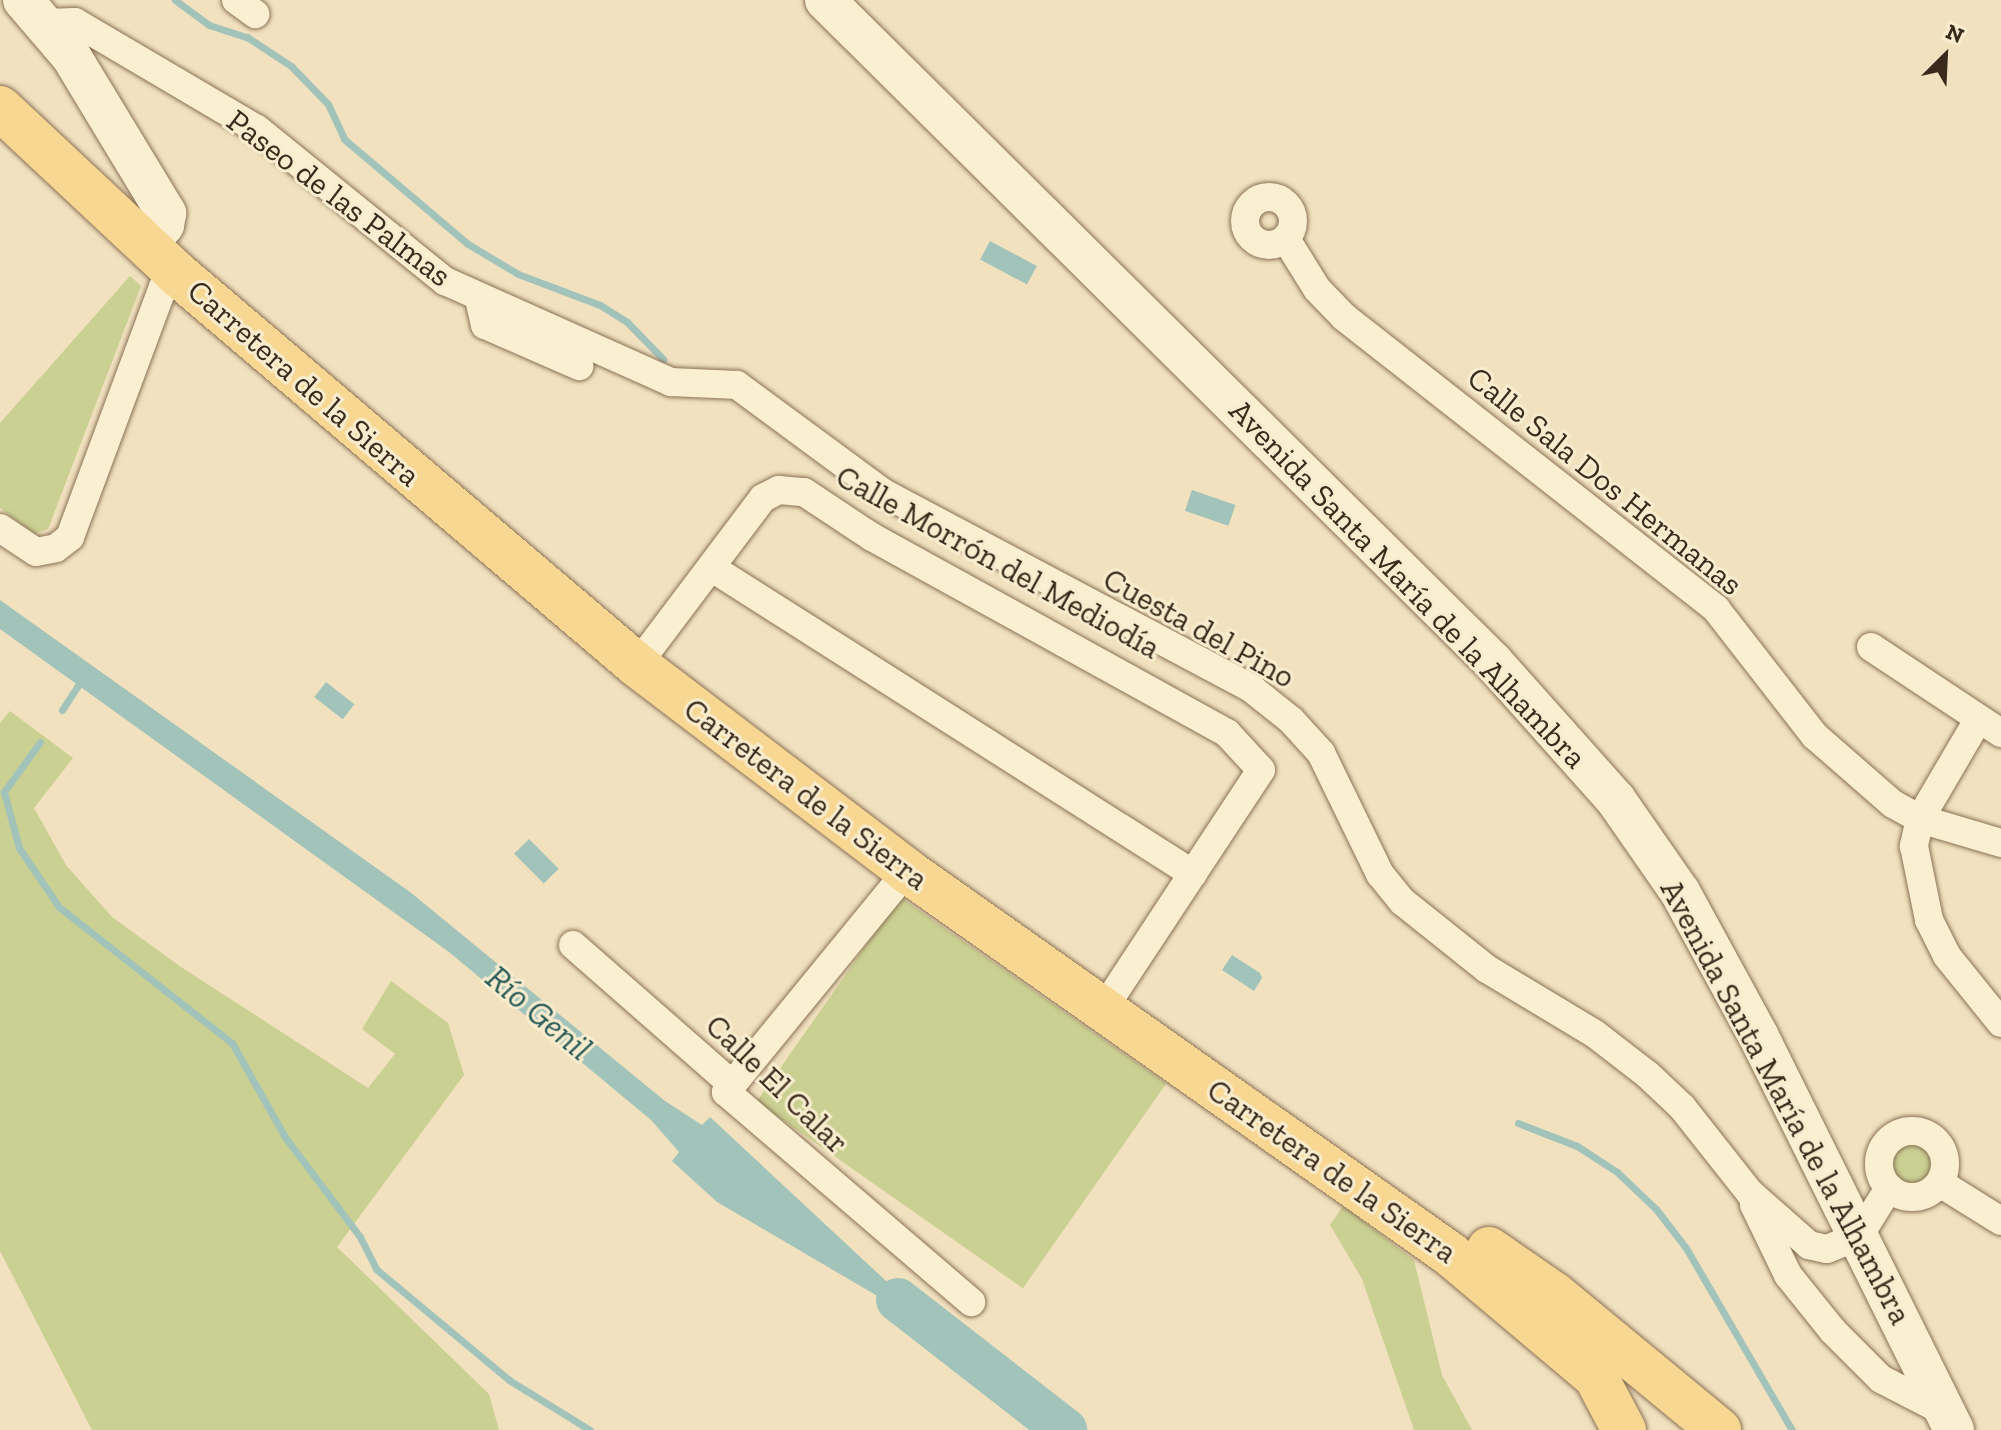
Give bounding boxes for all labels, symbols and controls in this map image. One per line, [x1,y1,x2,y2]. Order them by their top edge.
north arrow [1905,16,1985,96]
text: N [1942,18,1968,49]
street label: Paseo de las Palmas [219,101,459,295]
street label: Carretera de la Sierra [180,272,428,494]
street label: Calle Sala Dos Hermanas [1460,358,1750,604]
street label: Avenida Santa María de la Alhambra [1221,391,1595,777]
street label: Calle Morrón del Mediodía [829,457,1167,667]
street label: Cuesta del Pino [1097,560,1301,696]
street label: Carretera de la Sierra [676,690,936,898]
street label: Avenida Santa María de la Alhambra [1652,873,1920,1331]
water label: Río Genil [478,957,600,1069]
street label: Calle El Calar [698,1006,856,1162]
street label: Carretera de la Sierra [1200,1070,1464,1272]

